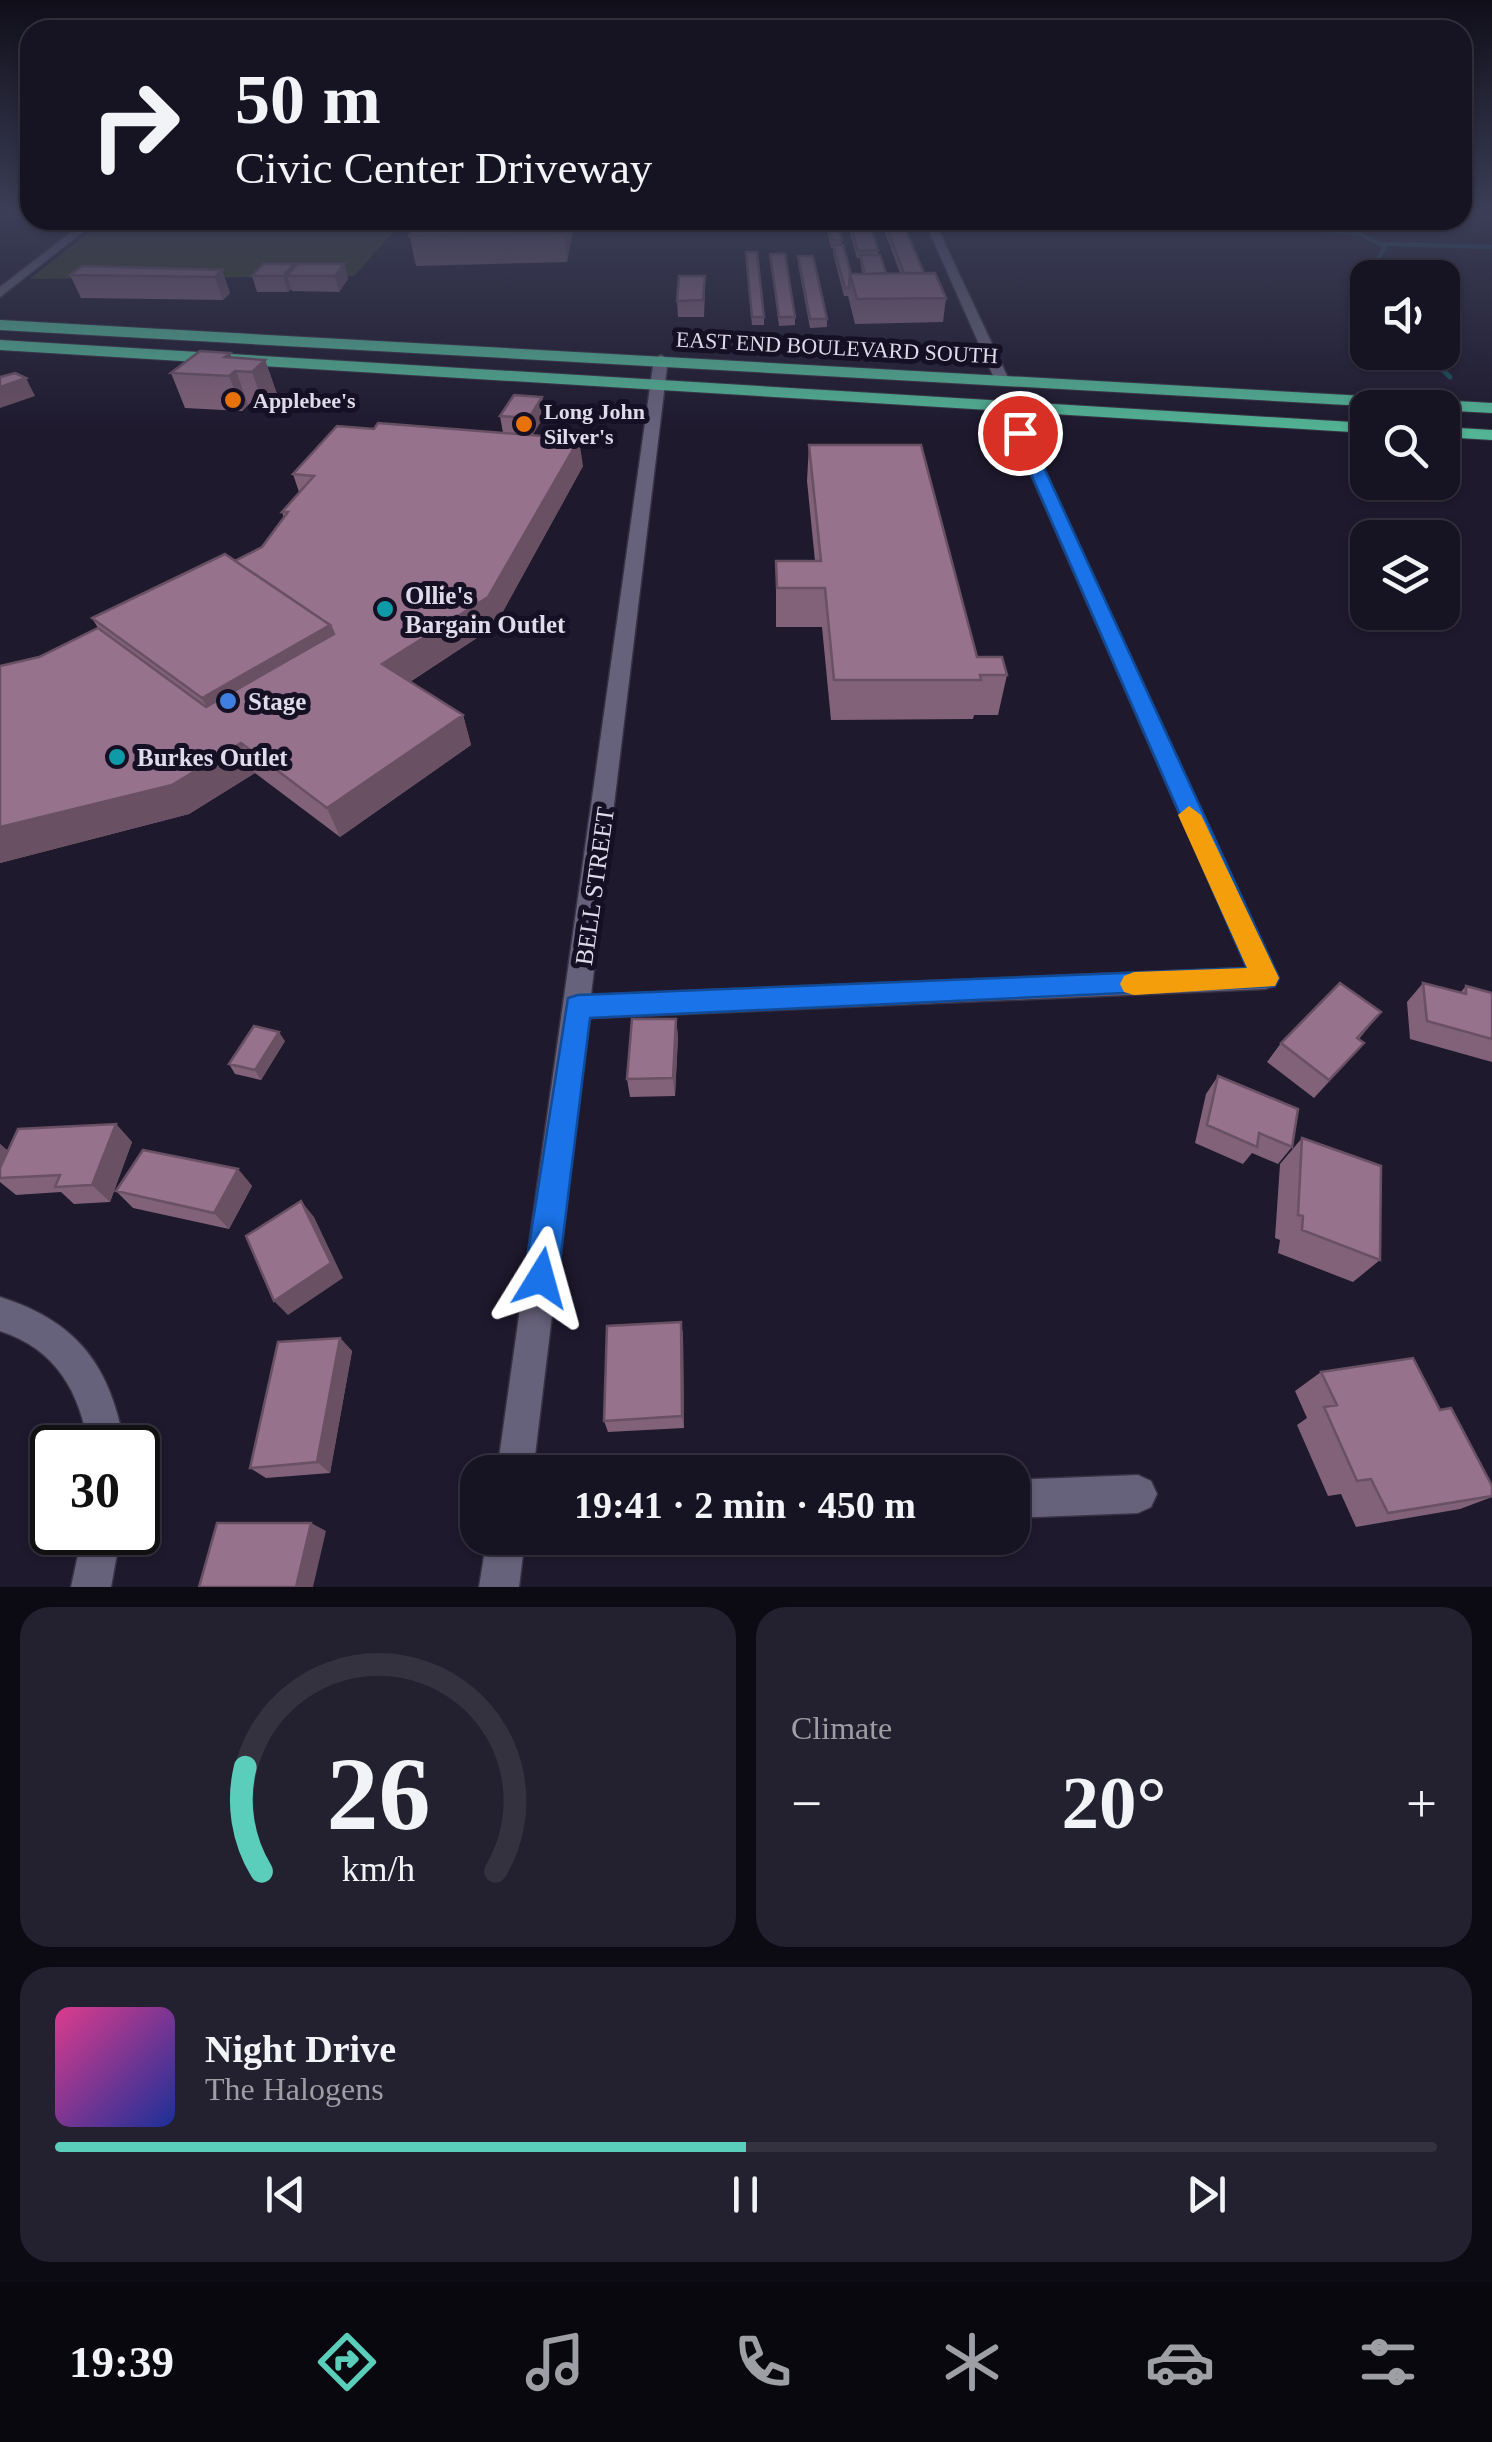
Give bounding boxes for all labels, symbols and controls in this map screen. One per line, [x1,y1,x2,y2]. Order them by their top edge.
icon: right [70,60,200,190]
text: 50 m [235,61,381,138]
text: Civic Center Driveway [235,143,652,193]
map controls [1350,260,1460,630]
button: sound [1350,260,1460,370]
street label: EAST END BOULEVARD SOUTH [675,327,999,368]
place label: Applebee's [253,388,356,413]
marker: Applebee's [222,389,244,411]
button: search [1350,390,1460,500]
pin [978,391,1063,476]
place label: Long John Silver's [544,399,645,449]
icon: arrive [993,406,1048,461]
marker: Long John Silver's [513,413,535,435]
button: layers [1350,520,1460,630]
place label: Ollie's Bargain Outlet [405,582,566,638]
marker: Ollie's Bargain Outlet [374,598,396,620]
place label: Stage [248,688,306,715]
marker: Stage [217,690,239,712]
place label: Burkes Outlet [137,744,288,771]
marker: Burkes Outlet [106,746,128,768]
street label: BELL STREET [570,805,619,967]
position arrow [489,1226,593,1330]
speed limit sign: 30 [30,1425,160,1555]
text: 19:41 · 2 min · 450 m [574,1484,916,1526]
text: Climate [791,1710,892,1746]
text: 26 [326,1736,430,1851]
text: 20° [1062,1761,1167,1844]
text: − [791,1773,822,1834]
text: + [1406,1773,1437,1834]
text: km/h [341,1849,415,1889]
text: Night Drive [205,2028,396,2070]
text: The Halogens [205,2071,384,2107]
icon: previous [258,2167,313,2222]
icon: pause [718,2167,773,2222]
icon: next [1179,2167,1234,2222]
icon: directions [312,2327,382,2397]
icon: music [520,2327,590,2397]
icon: phone [728,2327,798,2397]
icon: climate [937,2327,1007,2397]
icon: car [1145,2327,1215,2397]
icon: filters [1353,2327,1423,2397]
text: 19:39 [69,2337,174,2387]

